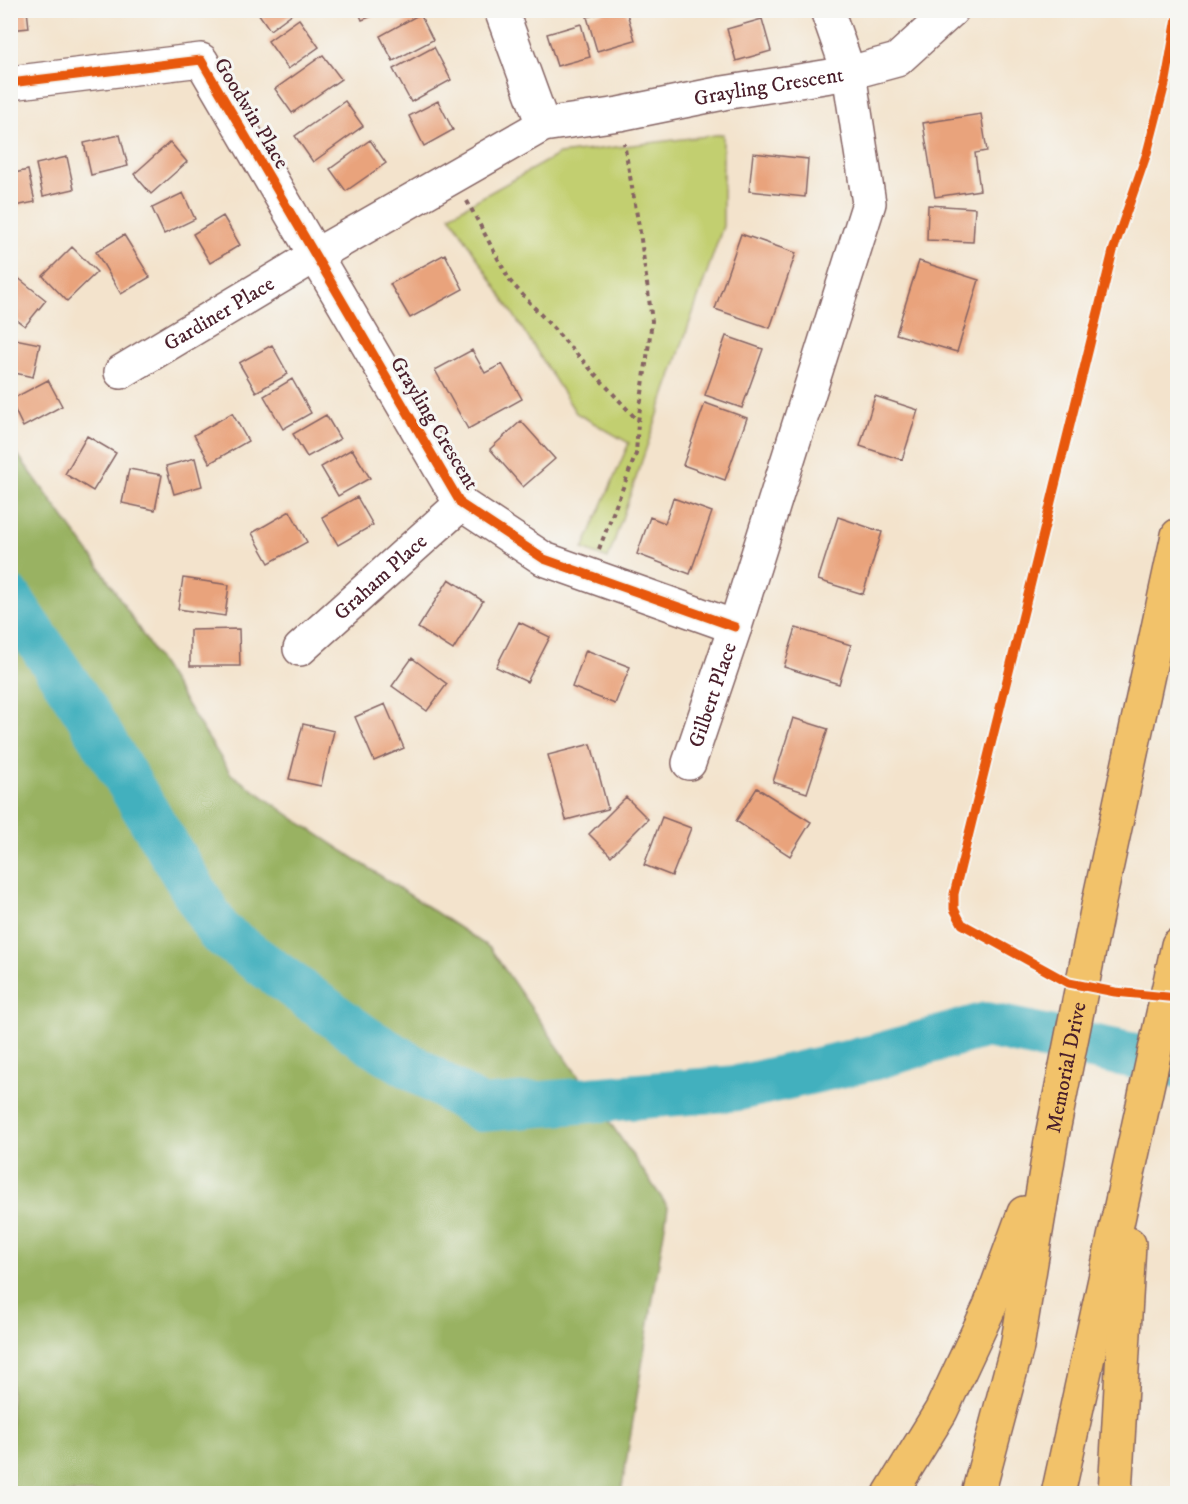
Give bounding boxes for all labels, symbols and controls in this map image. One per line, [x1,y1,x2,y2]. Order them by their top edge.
street label: Goodwin Place [208,53,295,174]
street label: Grayling Crescent [692,62,846,113]
street label: Gardiner Place [159,271,280,357]
street label: Grayling Crescent [384,352,484,495]
street label: Graham Place [329,529,433,626]
street label: Gilbert Place [683,639,743,751]
street label: Memorial Drive [1041,999,1093,1135]

